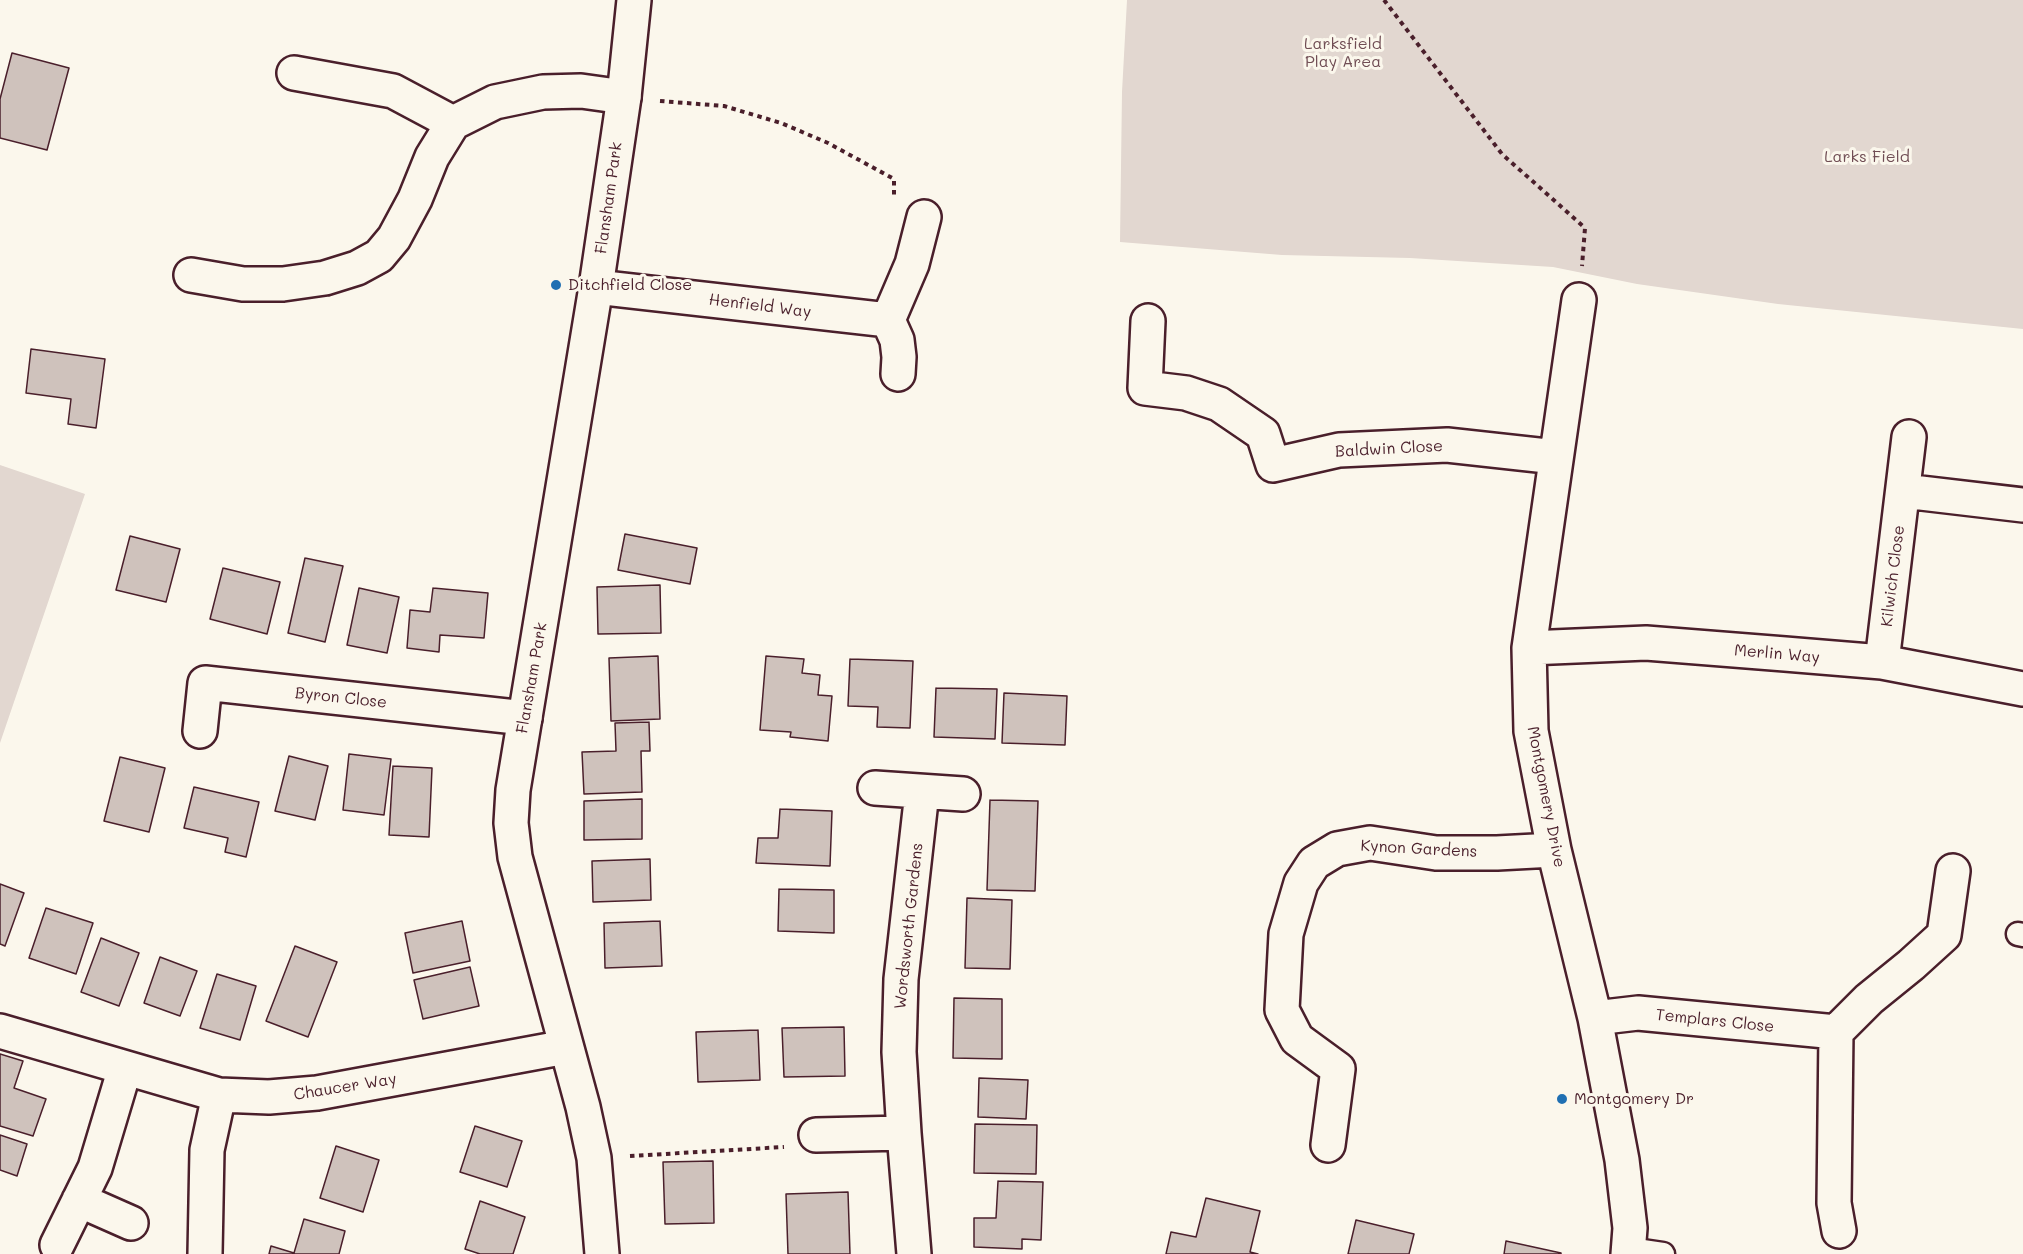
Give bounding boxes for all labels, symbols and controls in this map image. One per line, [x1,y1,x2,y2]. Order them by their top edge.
park label: Larksfield Play Area [1304,34,1382,72]
street label: Flansham Park [592,141,626,255]
park label: Larks Field [1824,147,1910,167]
place label: Ditchfield Close [568,275,692,295]
marker: Ditchfield Close [549,278,563,292]
street label: Henfield Way [708,290,812,322]
street label: Baldwin Close [1335,437,1443,461]
street label: Kilwich Close [1877,524,1909,628]
street label: Flansham Park [513,621,551,735]
street label: Merlin Way [1733,641,1821,667]
street label: Byron Close [294,684,388,712]
street label: Montgomery Drive [1523,725,1569,869]
street label: Kynon Gardens [1360,836,1478,862]
street label: Wordsworth Gardens [891,842,927,1010]
street label: Templars Close [1655,1005,1775,1037]
street label: Chaucer Way [292,1069,398,1105]
place label: Montgomery Dr [1574,1089,1694,1109]
marker: Montgomery Dr [1555,1092,1569,1106]

